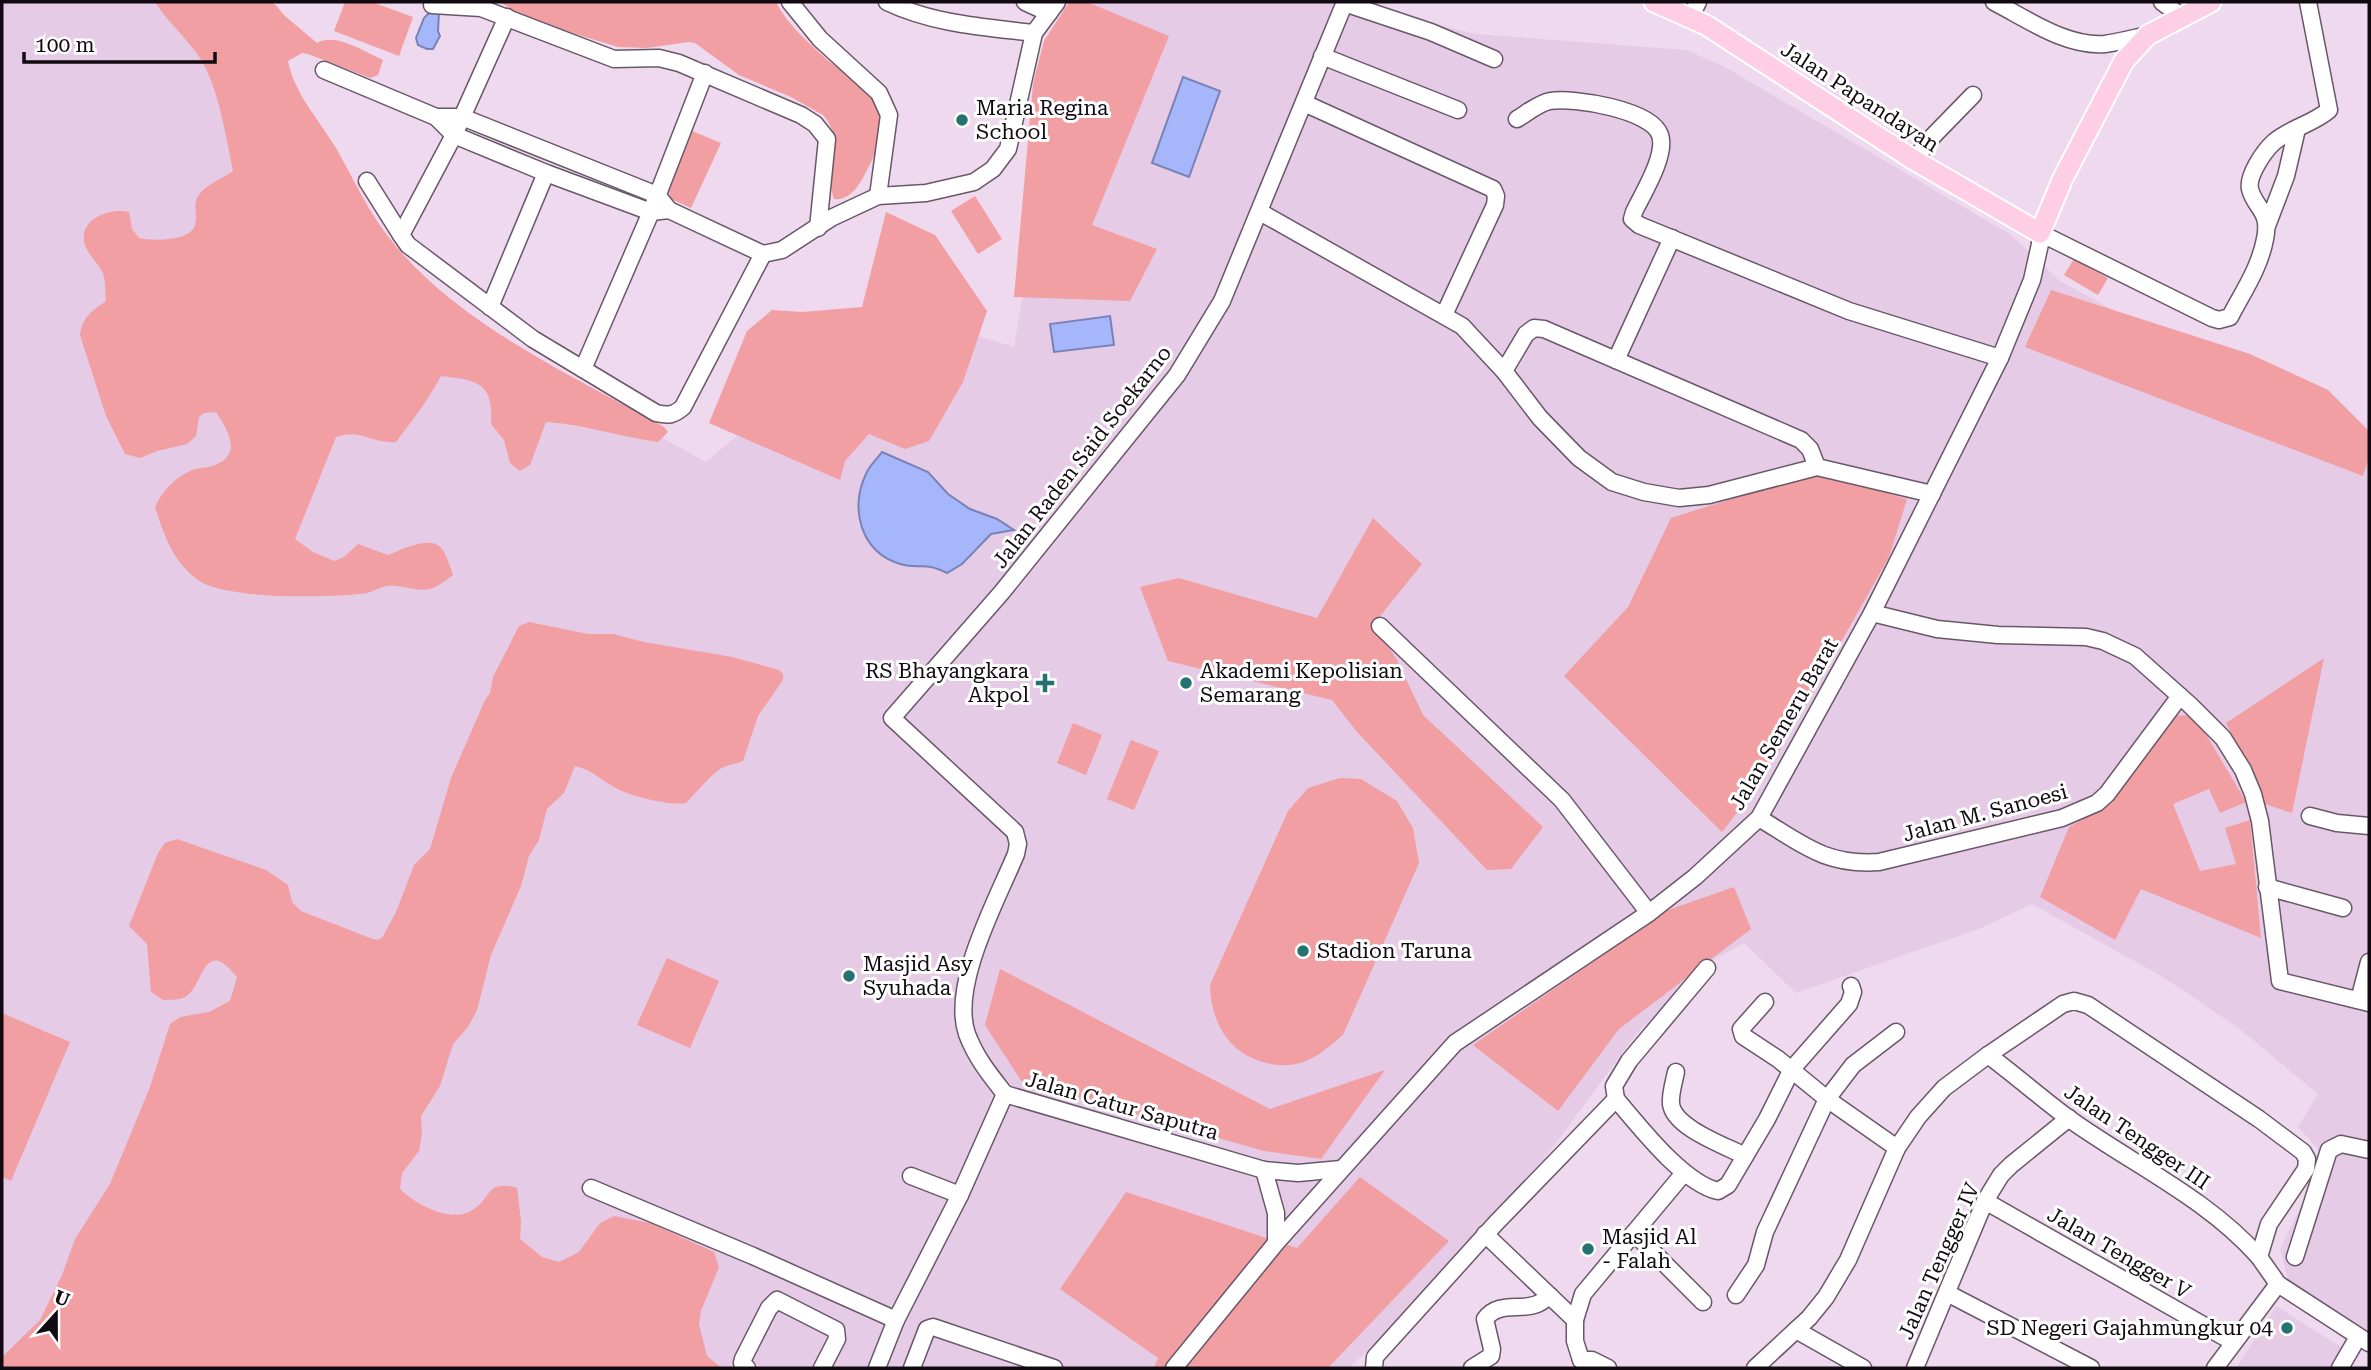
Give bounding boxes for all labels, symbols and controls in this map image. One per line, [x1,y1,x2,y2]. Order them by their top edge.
scale bar [24,21,215,65]
text: 100 m [35,33,95,57]
street label: Jalan Papandayan [1777,37,1944,157]
place label: Maria Regina School [976,96,1109,144]
marker: Maria Regina School [954,112,970,128]
street label: Jalan Raden Said Soekarno [988,341,1176,573]
street label: Jalan Semeru Barat [1725,633,1843,814]
place label: RS Bhayangkara Akpol [865,659,1030,707]
place label: Akademi Kepolisian Semarang [1200,659,1403,707]
marker: RS Bhayangkara Akpol [1035,673,1055,693]
marker: Akademi Kepolisian Semarang [1178,675,1194,691]
street label: Jalan M. Sanoesi [1900,779,2070,847]
place label: Stadion Taruna [1317,939,1472,963]
marker: Stadion Taruna [1295,943,1311,959]
place label: Masjid Asy Syuhada [863,952,974,1000]
marker: Masjid Asy Syuhada [841,968,857,984]
street label: Jalan Catur Saputra [1023,1067,1222,1145]
street label: Jalan Tengger III [2060,1080,2214,1194]
street label: Jalan Tengger IV [1894,1179,1984,1343]
street label: Jalan Tengger V [2043,1202,2195,1304]
place label: Masjid Al - Falah [1602,1225,1697,1273]
marker: Masjid Al - Falah [1580,1241,1596,1257]
north arrow [21,1279,91,1349]
text: U [51,1285,73,1312]
place label: SD Negeri Gajahmungkur 04 [1986,1316,2273,1340]
marker: SD Negeri Gajahmungkur 04 [2279,1320,2295,1336]

